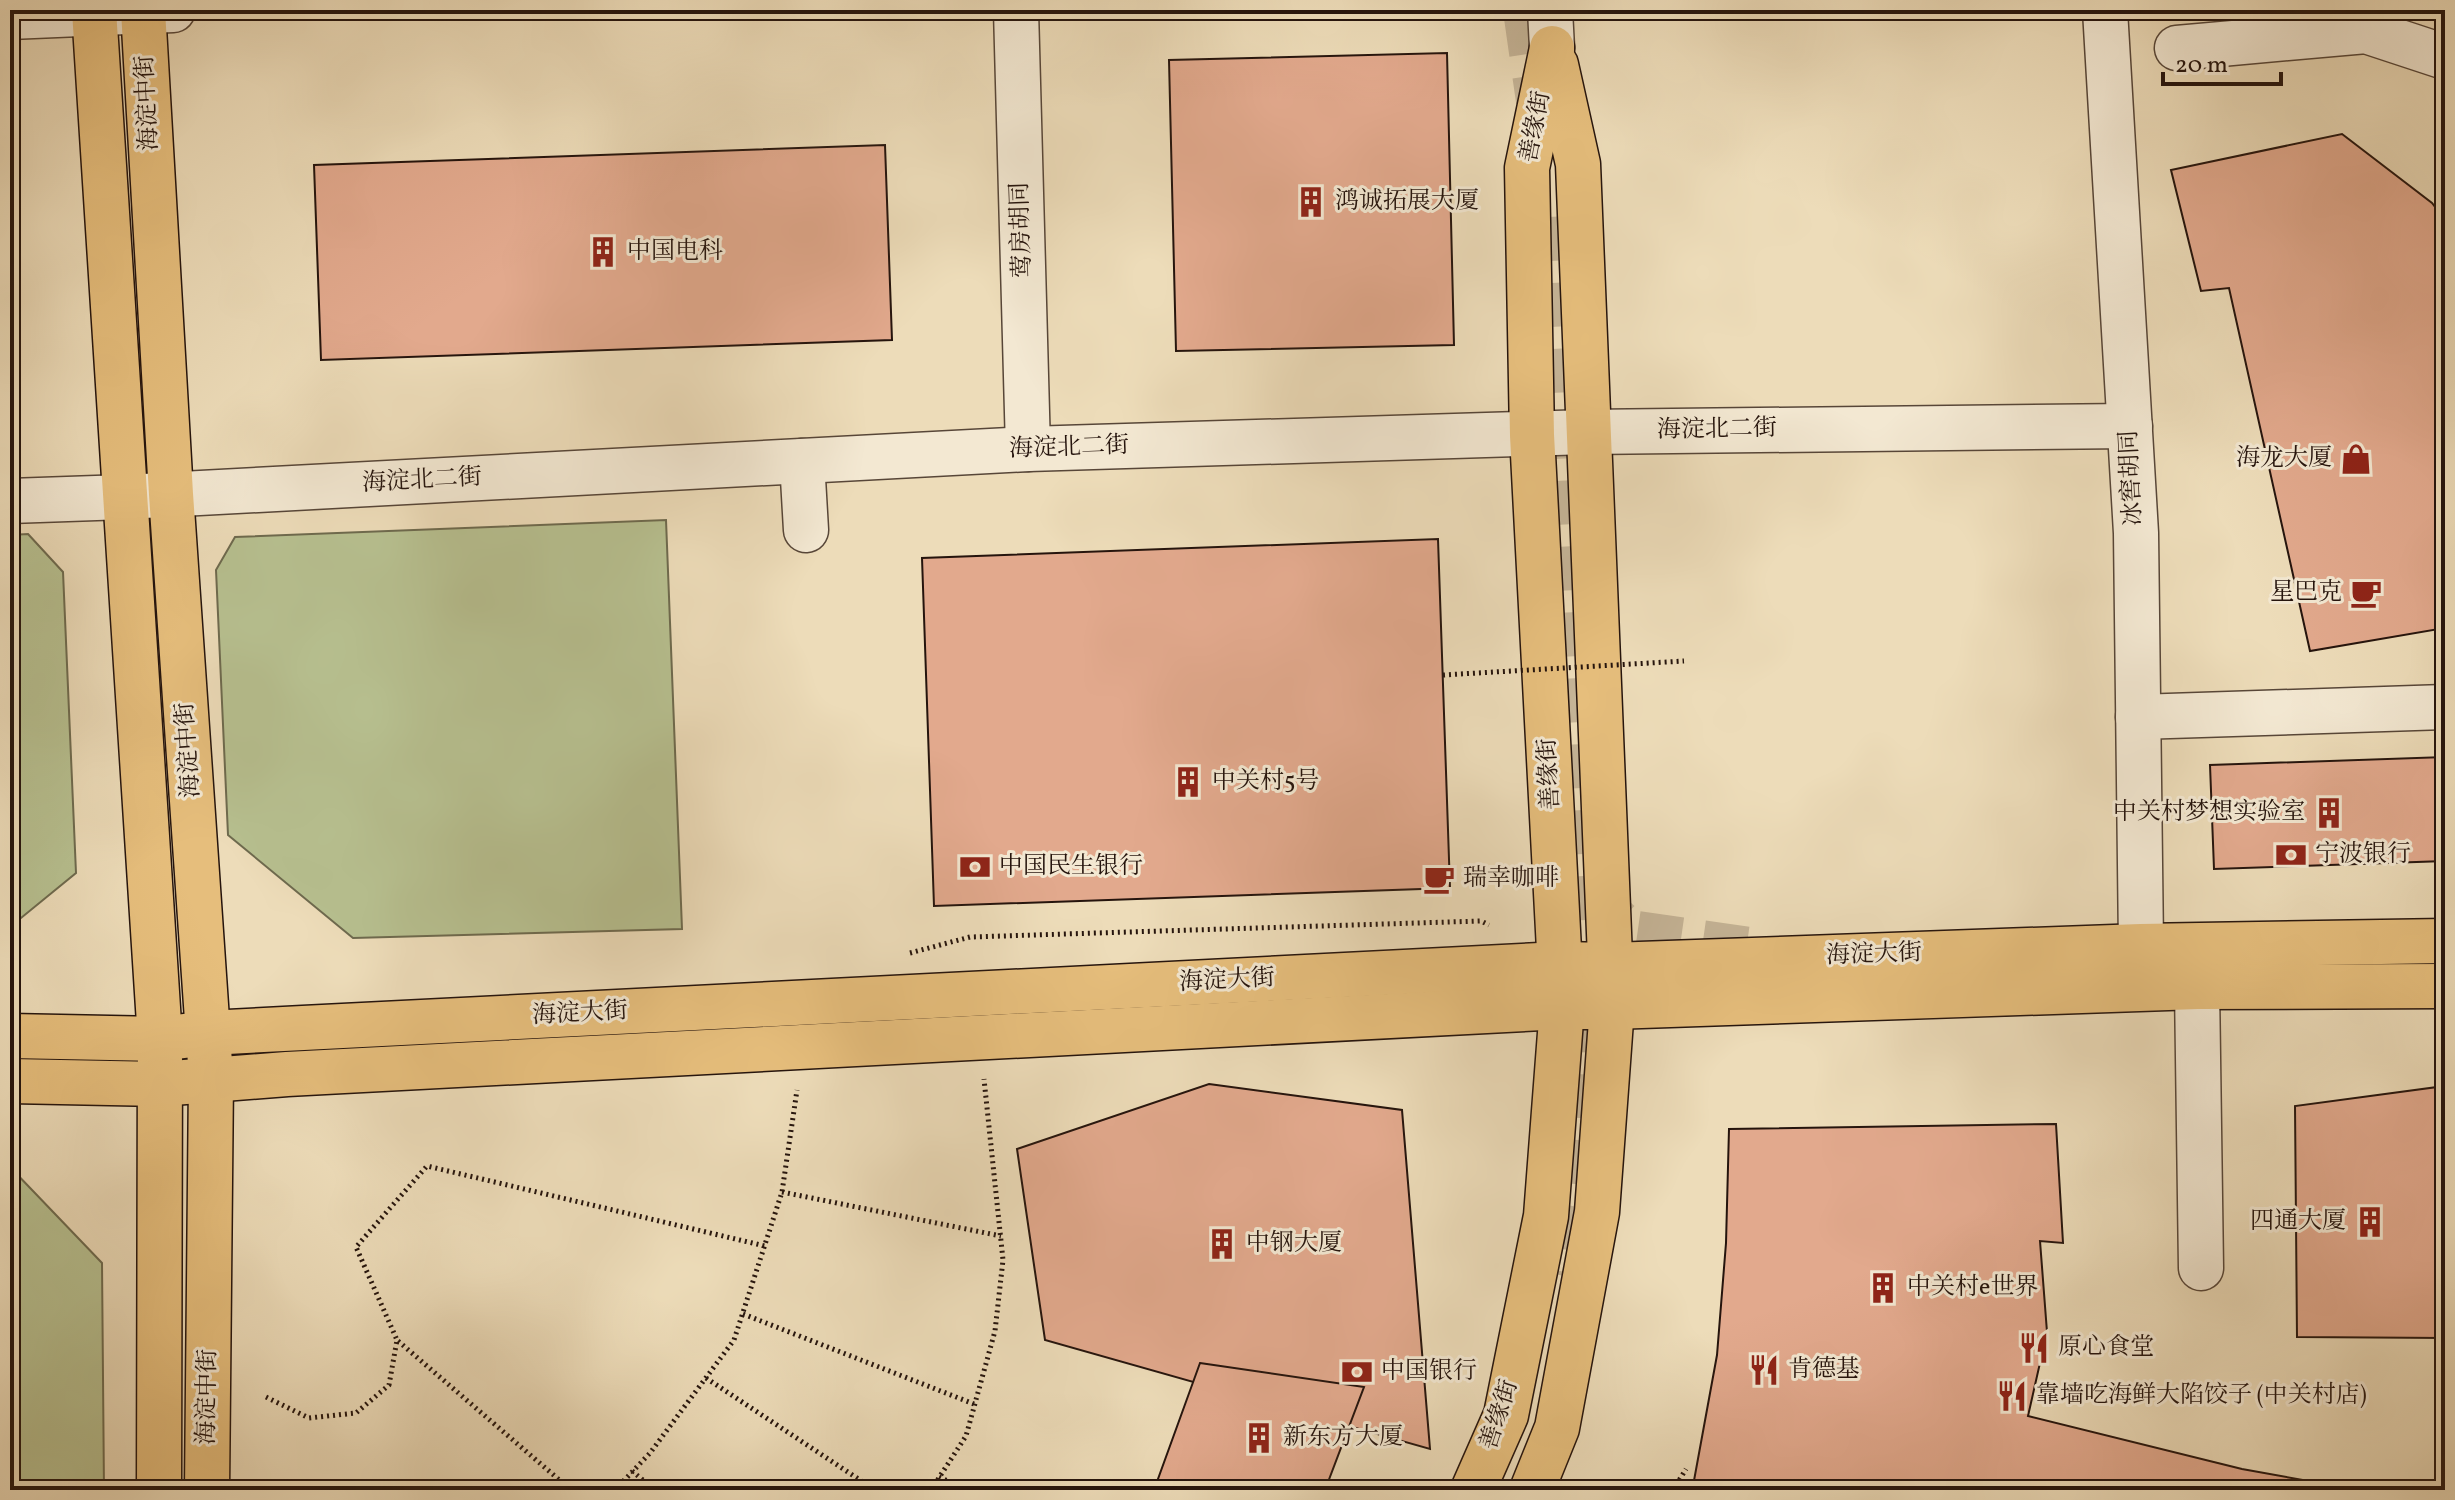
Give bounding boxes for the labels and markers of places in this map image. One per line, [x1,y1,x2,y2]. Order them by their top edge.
building icon: 鸿诚拓展大厦 [1294,185,1328,219]
place label: 鸿诚拓展大厦 [1335,185,1479,219]
building icon: 中国电科 [586,235,620,269]
place label: 中国电科 [627,235,723,269]
place label: 海龙大厦 [2236,442,2332,476]
shop icon: 海龙大厦 [2339,442,2373,476]
place label: 星巴克 [2270,576,2342,610]
cafe icon: 星巴克 [2349,576,2383,610]
building icon: 中关村5号 [1171,765,1205,799]
place label: 中关村5号 [1212,765,1320,799]
place label: 中关村梦想实验室 [2113,796,2305,830]
building icon: 中关村梦想实验室 [2312,796,2346,830]
bank icon: 宁波银行 [2274,838,2308,872]
place label: 宁波银行 [2315,838,2411,872]
bank icon: 中国民生银行 [958,850,992,884]
place label: 中国民生银行 [999,850,1143,884]
cafe icon: 瑞幸咖啡 [1422,862,1456,896]
place label: 瑞幸咖啡 [1463,862,1559,896]
place label: 四通大厦 [2250,1205,2346,1239]
building icon: 四通大厦 [2353,1205,2387,1239]
building icon: 中钢大厦 [1205,1227,1239,1261]
place label: 中钢大厦 [1246,1227,1342,1261]
building icon: 中关村e世界 [1866,1271,1900,1305]
place label: 中关村e世界 [1907,1271,2038,1305]
restaurant icon: 原心食堂 [2017,1331,2051,1365]
place label: 原心食堂 [2058,1331,2154,1365]
restaurant icon: 肯德基 [1747,1353,1781,1387]
place label: 肯德基 [1788,1353,1860,1387]
bank icon: 中国银行 [1340,1355,1374,1389]
place label: 中国银行 [1381,1355,1477,1389]
restaurant icon: 靠墙吃海鲜大陷饺子 (中关村店) [1995,1379,2029,1413]
place label: 靠墙吃海鲜大陷饺子 (中关村店) [2036,1379,2367,1413]
building icon: 新东方大厦 [1242,1421,1276,1455]
place label: 新东方大厦 [1283,1421,1403,1455]

